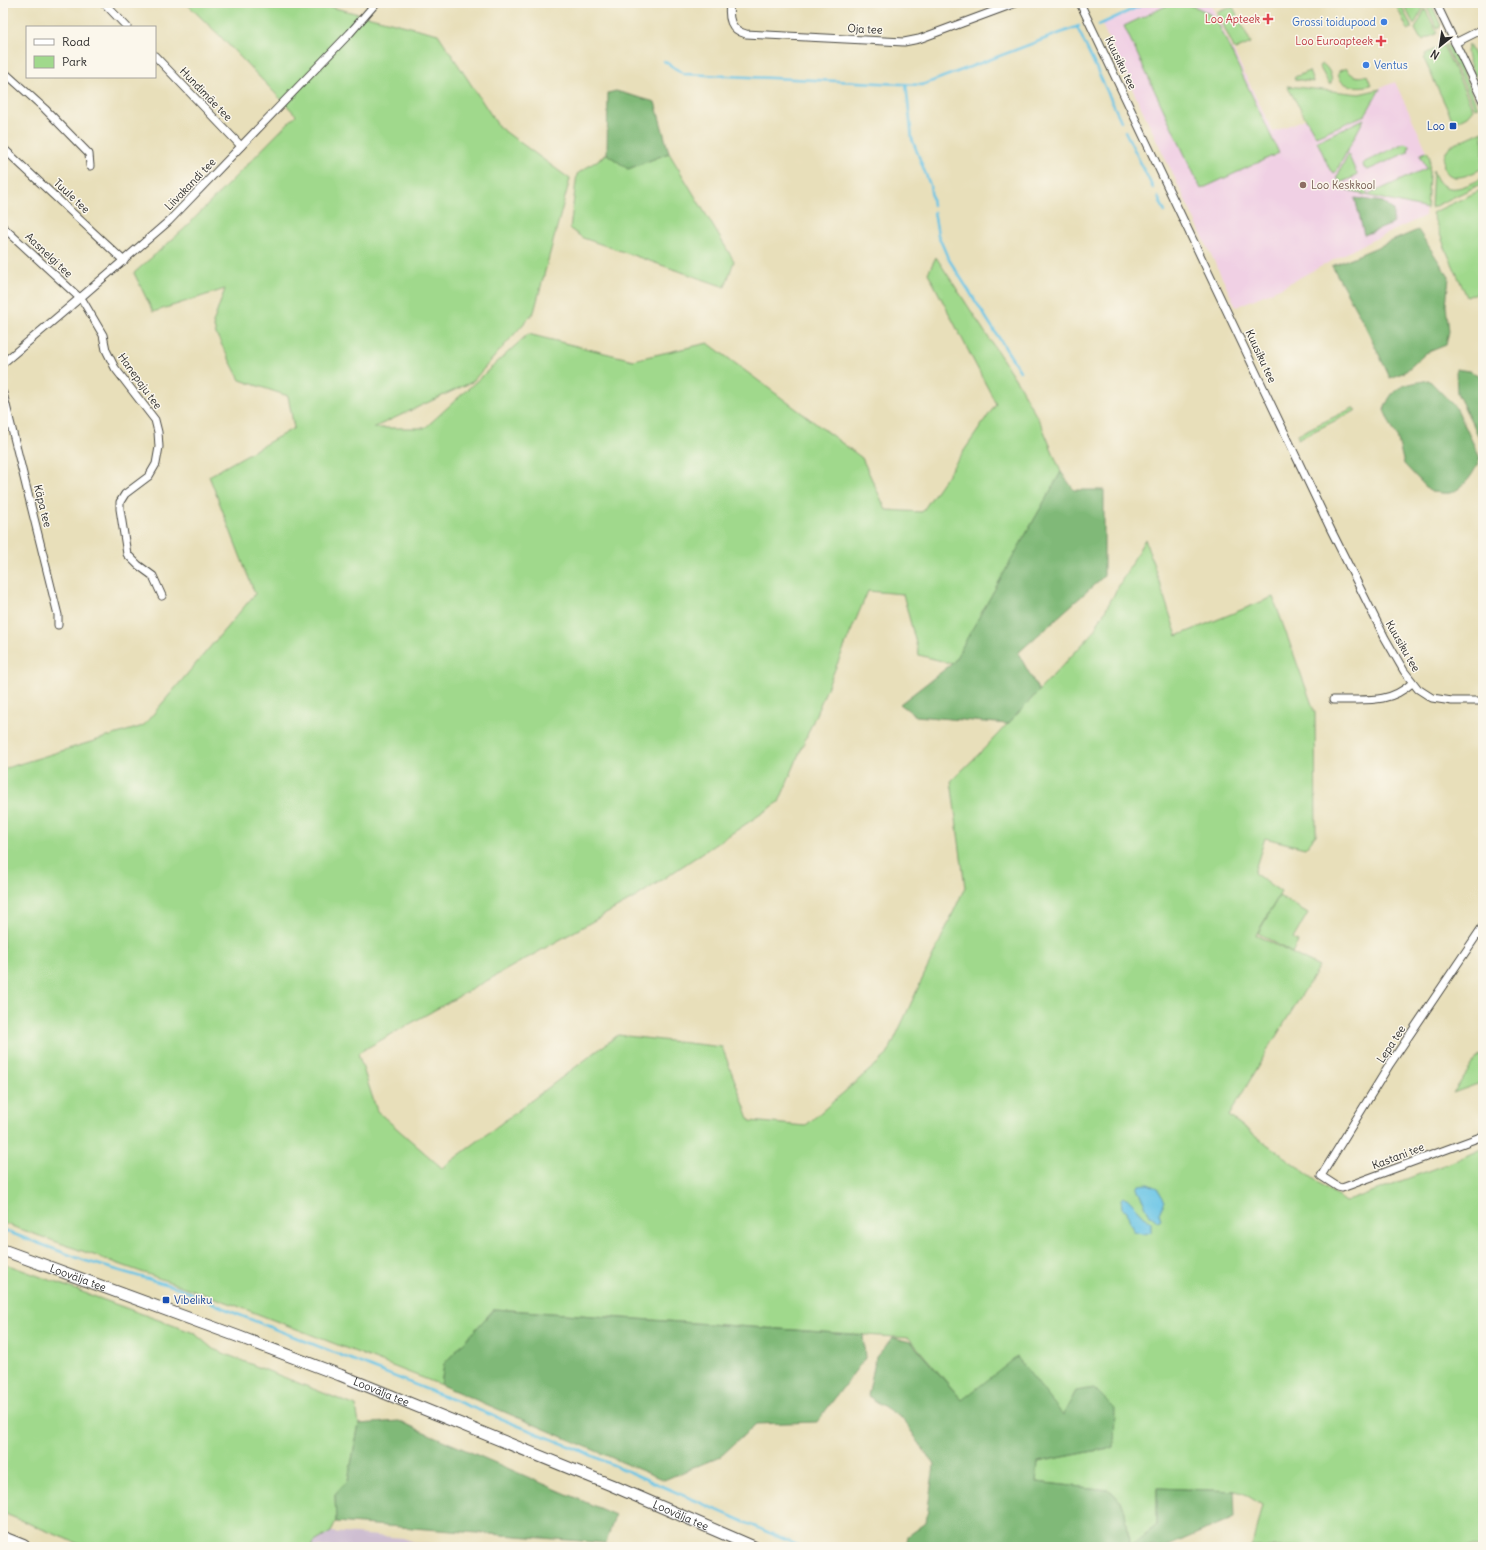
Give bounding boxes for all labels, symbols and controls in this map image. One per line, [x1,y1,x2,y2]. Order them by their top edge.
place label: Loo Apteek [1205,12,1260,26]
marker: Loo Apteek [1263,14,1273,24]
place label: Grossi toidupood [1292,15,1377,29]
marker: Grossi toidupood [1379,17,1389,27]
street label: Oja tee [847,21,883,37]
legend [26,26,156,78]
north arrow [1420,26,1460,66]
text: Road [62,34,90,49]
street label: Kuusiku tee [1102,34,1140,92]
place label: Loo Euroapteek [1295,34,1373,48]
marker: Loo Euroapteek [1376,36,1386,46]
text: N [1428,47,1442,63]
text: Park [62,54,87,69]
place label: Ventus [1374,58,1408,72]
marker: Ventus [1361,60,1371,70]
street label: Hundimäe tee [177,64,235,124]
place label: Loo [1427,119,1445,133]
marker: Loo [1448,121,1458,131]
street label: Liivakandi tee [161,155,219,213]
street label: Tuule tee [51,176,93,216]
place label: Loo Keskkool [1311,178,1375,192]
marker: Loo Keskkool [1298,180,1308,190]
street label: Aasnelgi tee [22,229,76,281]
street label: Kuusiku tee [1243,327,1279,385]
street label: Hanepaju tee [115,350,165,412]
street label: Käpa tee [31,483,55,529]
street label: Kuusiku tee [1383,618,1423,674]
street label: Lepa tee [1374,1022,1408,1066]
street label: Kastani tee [1370,1140,1426,1172]
street label: Loovälja tee [48,1261,108,1294]
place label: Vibeliku [174,1293,213,1307]
marker: Vibeliku [161,1295,171,1305]
street label: Loovälja tee [351,1374,411,1409]
street label: Loovälja tee [651,1497,711,1533]

